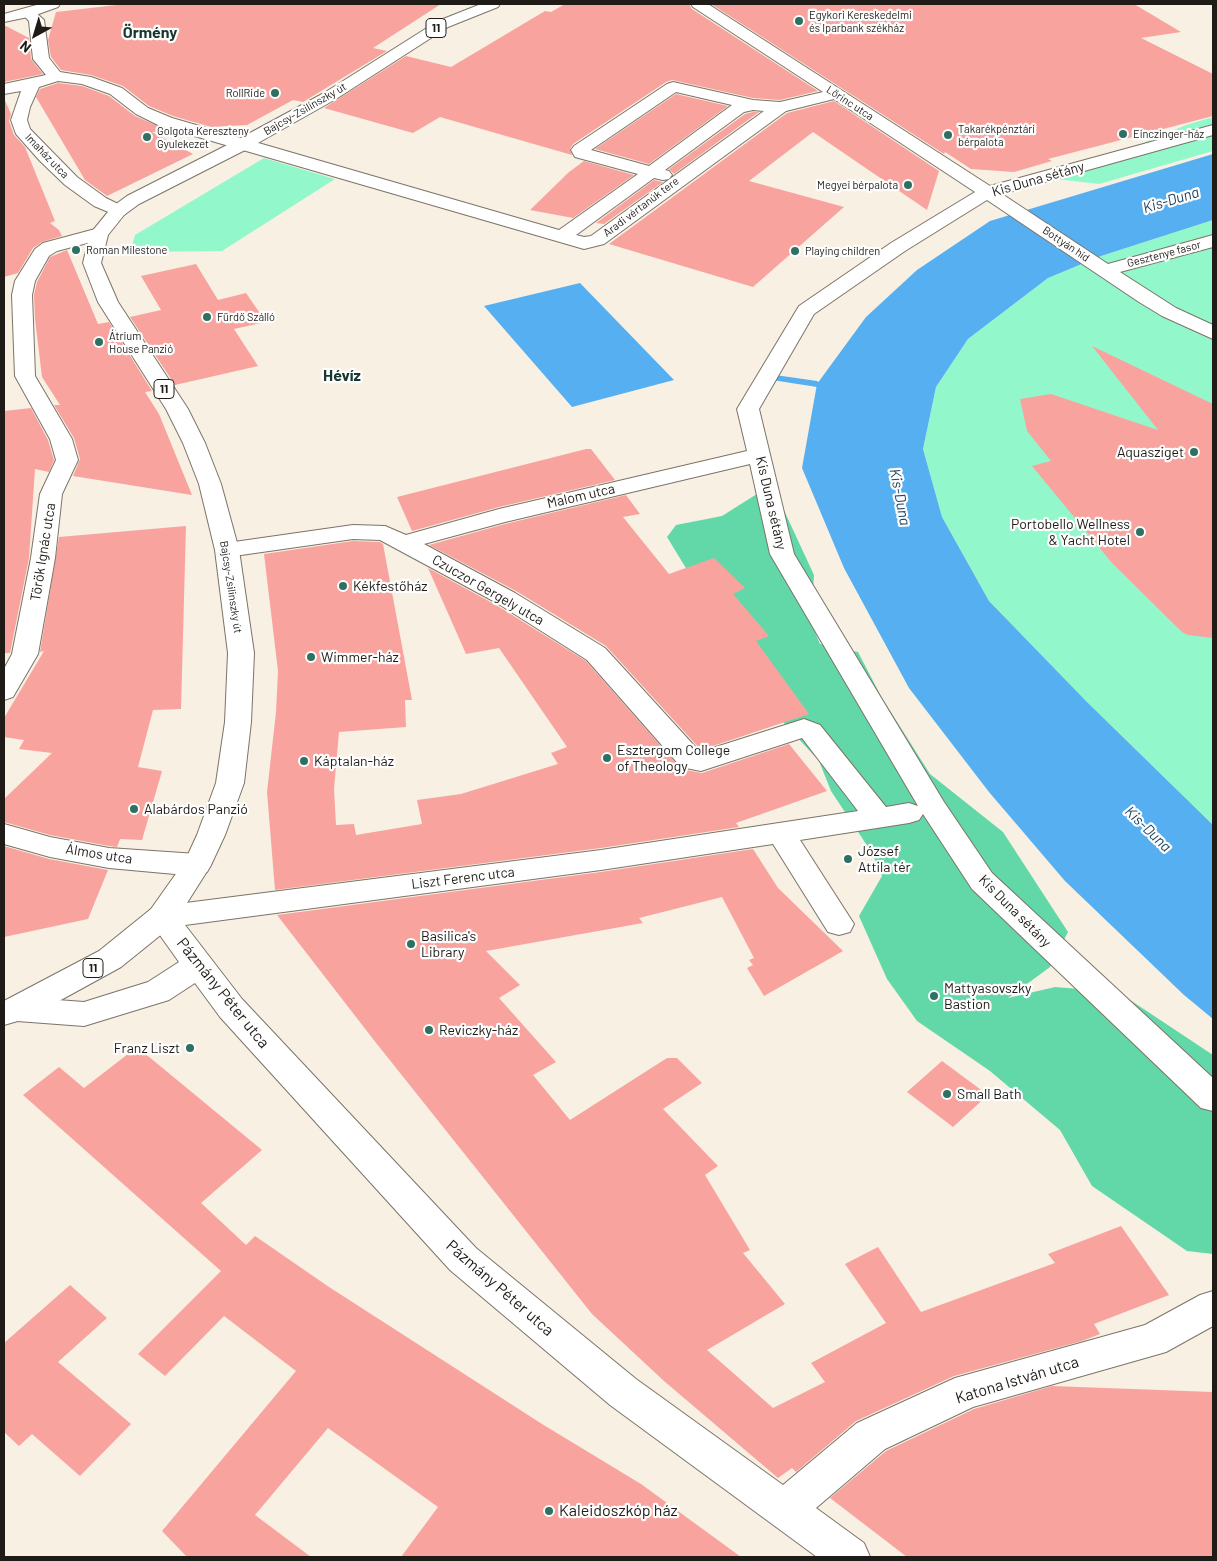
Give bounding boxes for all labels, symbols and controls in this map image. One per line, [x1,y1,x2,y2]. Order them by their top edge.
place label: Egykori Kereskedelmi és Iparbank székház [809,8,912,34]
north arrow [10,10,60,60]
marker: Egykori Kereskedelmi és Iparbank székház [793,15,805,27]
road number: 11 [426,18,446,38]
district label: Örmény [123,23,177,43]
text: N [16,38,34,57]
street label: Bajcsy-Zsilinszky út [261,80,349,138]
street label: Lőrinc utca [824,83,876,123]
place label: RollRide [226,86,265,100]
marker: RollRide [269,87,281,99]
place label: Takarékpénztári bérpalota [958,122,1035,148]
place label: Golgota Kereszteny Gyulekezet [157,124,249,150]
place label: Einczinger-ház [1133,127,1204,141]
marker: Einczinger-ház [1117,128,1129,140]
marker: Takarékpénztári bérpalota [942,129,954,141]
street label: Imaház utca [22,131,72,181]
marker: Golgota Kereszteny Gyulekezet [141,131,153,143]
street label: Kis Duna sétány [990,158,1086,200]
street label: Aradi vértanúk tere [601,174,681,240]
place label: Megyei bérpalota [817,178,898,192]
marker: Megyei bérpalota [902,179,914,191]
water label: Kis-Duna [1141,183,1201,217]
street label: Bottyán híd [1040,223,1092,265]
street label: Gesztenye fasor [1126,238,1202,270]
place label: Roman Milestone [86,243,167,257]
marker: Roman Milestone [70,244,82,256]
place label: Playing children [805,244,880,258]
marker: Playing children [789,245,801,257]
place label: Fürdő Szálló [217,310,275,324]
marker: Fürdő Szálló [201,311,213,323]
place label: Átrium House Panzió [109,329,173,355]
marker: Átrium House Panzió [93,336,105,348]
district label: Hévíz [323,366,361,386]
road number: 11 [154,379,174,398]
place label: Aquasziget [1117,444,1184,460]
marker: Aquasziget [1188,446,1200,458]
street label: Kis Duna sétány [752,455,790,551]
water label: Kis-Duna [886,467,914,527]
street label: Malom utca [545,480,617,512]
street label: Török Ignác utca [27,502,59,602]
place label: Portobello Wellness & Yacht Hotel [1011,516,1130,548]
marker: Portobello Wellness & Yacht Hotel [1134,526,1146,538]
street label: Bajcsy-Zsilinszky út [217,540,245,634]
street label: Czuczor Gergely utca [429,551,547,629]
place label: Kékfestőház [353,578,428,594]
marker: Kékfestőház [337,580,349,592]
place label: Wimmer-ház [321,649,399,665]
marker: Wimmer-ház [305,651,317,663]
place label: Esztergom College of Theology [617,742,730,774]
marker: Esztergom College of Theology [601,752,613,764]
place label: Káptalan-ház [314,753,394,769]
marker: Káptalan-ház [298,755,310,767]
place label: Alabárdos Panzió [144,801,248,817]
water label: Kis-Duna [1121,802,1175,856]
marker: Alabárdos Panzió [128,803,140,815]
street label: Álmos utca [65,840,133,868]
place label: József Attila tér [858,843,911,876]
marker: József Attila tér [842,853,854,865]
street label: Liszt Ferenc utca [410,863,516,893]
street label: Kis Duna sétány [975,871,1055,951]
place label: Basilica's Library [421,928,476,960]
street label: Pázmány Péter utca [173,934,273,1052]
marker: Basilica's Library [405,938,417,950]
road number: 11 [83,958,103,978]
place label: Mattyasovszky Bastion [944,980,1031,1012]
marker: Mattyasovszky Bastion [928,990,940,1002]
place label: Reviczky-ház [439,1022,518,1038]
marker: Reviczky-ház [423,1024,435,1036]
place label: Franz Liszt [114,1040,180,1056]
marker: Franz Liszt [184,1042,196,1054]
place label: Small Bath [957,1086,1022,1102]
marker: Small Bath [941,1088,953,1100]
street label: Pázmány Péter utca [442,1236,558,1340]
street label: Katona István utca [953,1352,1081,1408]
place label: Kaleidoszkóp ház [559,1501,678,1521]
marker: Kaleidoszkóp ház [543,1505,555,1517]

